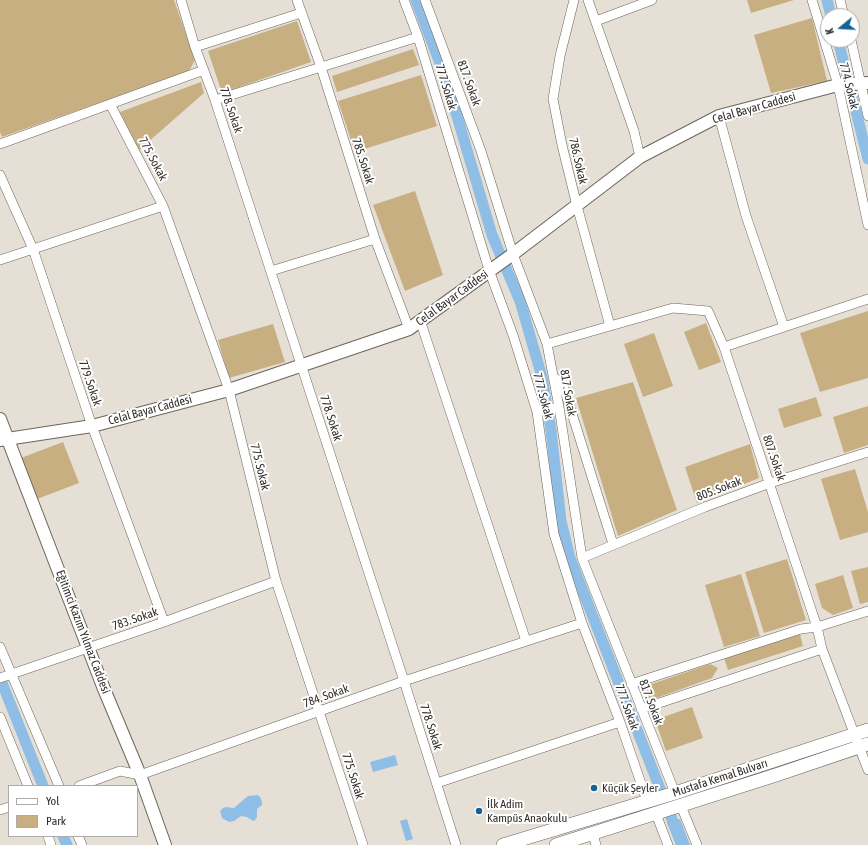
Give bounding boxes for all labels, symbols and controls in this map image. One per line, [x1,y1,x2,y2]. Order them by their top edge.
north arrow [820,8,860,48]
text: K [823,27,836,36]
street label: 817. Sokak [454,58,484,108]
street label: 774. Sokak [836,61,862,111]
street label: 777. Sokak [432,62,460,112]
street label: 778. Sokak [216,85,246,135]
street label: Celal Bayar Caddesi [711,89,797,127]
street label: 775. Sokak [135,135,171,183]
street label: 785. Sokak [349,136,377,186]
street label: 786. Sokak [566,136,590,186]
street label: Celal Bayar Caddesi [413,267,491,329]
street label: 779. Sokak [75,358,105,408]
street label: 817. Sokak [557,368,579,418]
street label: 777. Sokak [530,371,556,421]
street label: Celal Bayar Caddesi [107,392,193,428]
street label: 778. Sokak [317,393,345,443]
street label: 807. Sokak [759,433,789,483]
street label: 775. Sokak [247,442,273,492]
street label: 805. Sokak [694,474,744,504]
street label: Eğitimci Kazım Yılmaz Caddesi [53,568,113,696]
street label: 783. Sokak [110,604,160,634]
street label: 817. Sokak [636,677,666,727]
street label: 784. Sokak [301,681,351,711]
street label: 777. Sokak [612,682,642,732]
street label: 778. Sokak [417,702,445,752]
street label: 775. Sokak [339,751,367,801]
street label: Mustafa Kemal Bulvarı [671,756,769,800]
place label: Küçük Şeyler [602,781,658,795]
marker: Küçük Şeyler [589,783,599,793]
legend [8,785,138,837]
text: Yol [46,794,59,808]
place label: İlk Adim Kampüs Anaokulu [487,797,567,825]
marker: İlk Adim Kampüs Anaokulu [474,806,484,816]
text: Park [46,814,66,828]

